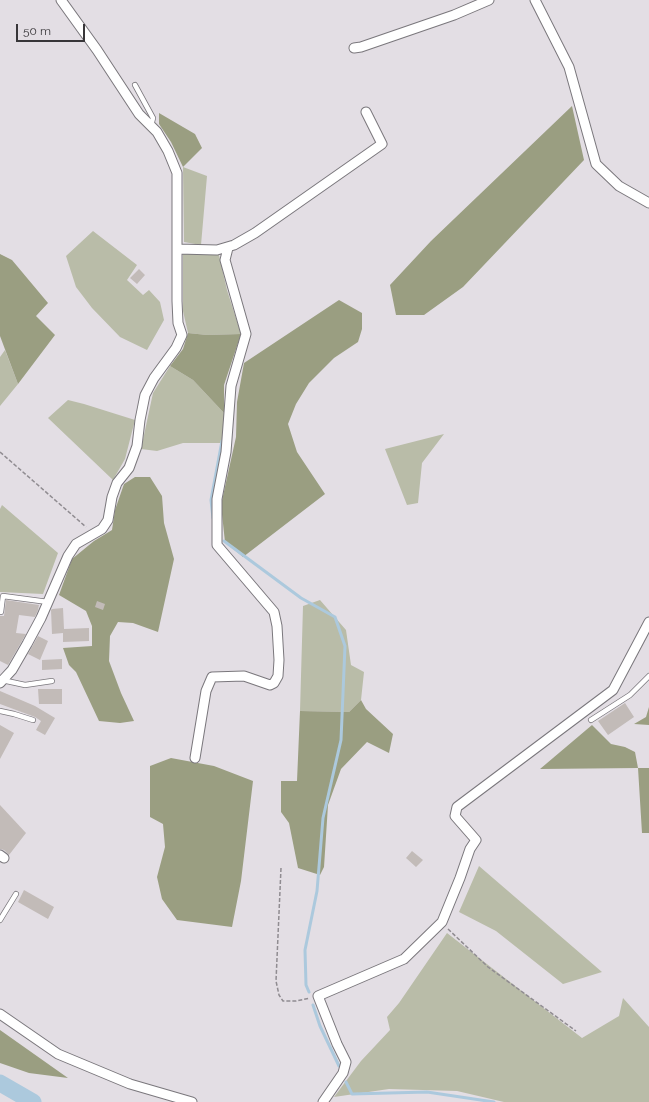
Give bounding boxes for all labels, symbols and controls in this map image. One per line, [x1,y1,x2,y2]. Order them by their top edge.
scale bar [18,16,87,42]
text: 50 m [23,24,51,38]

